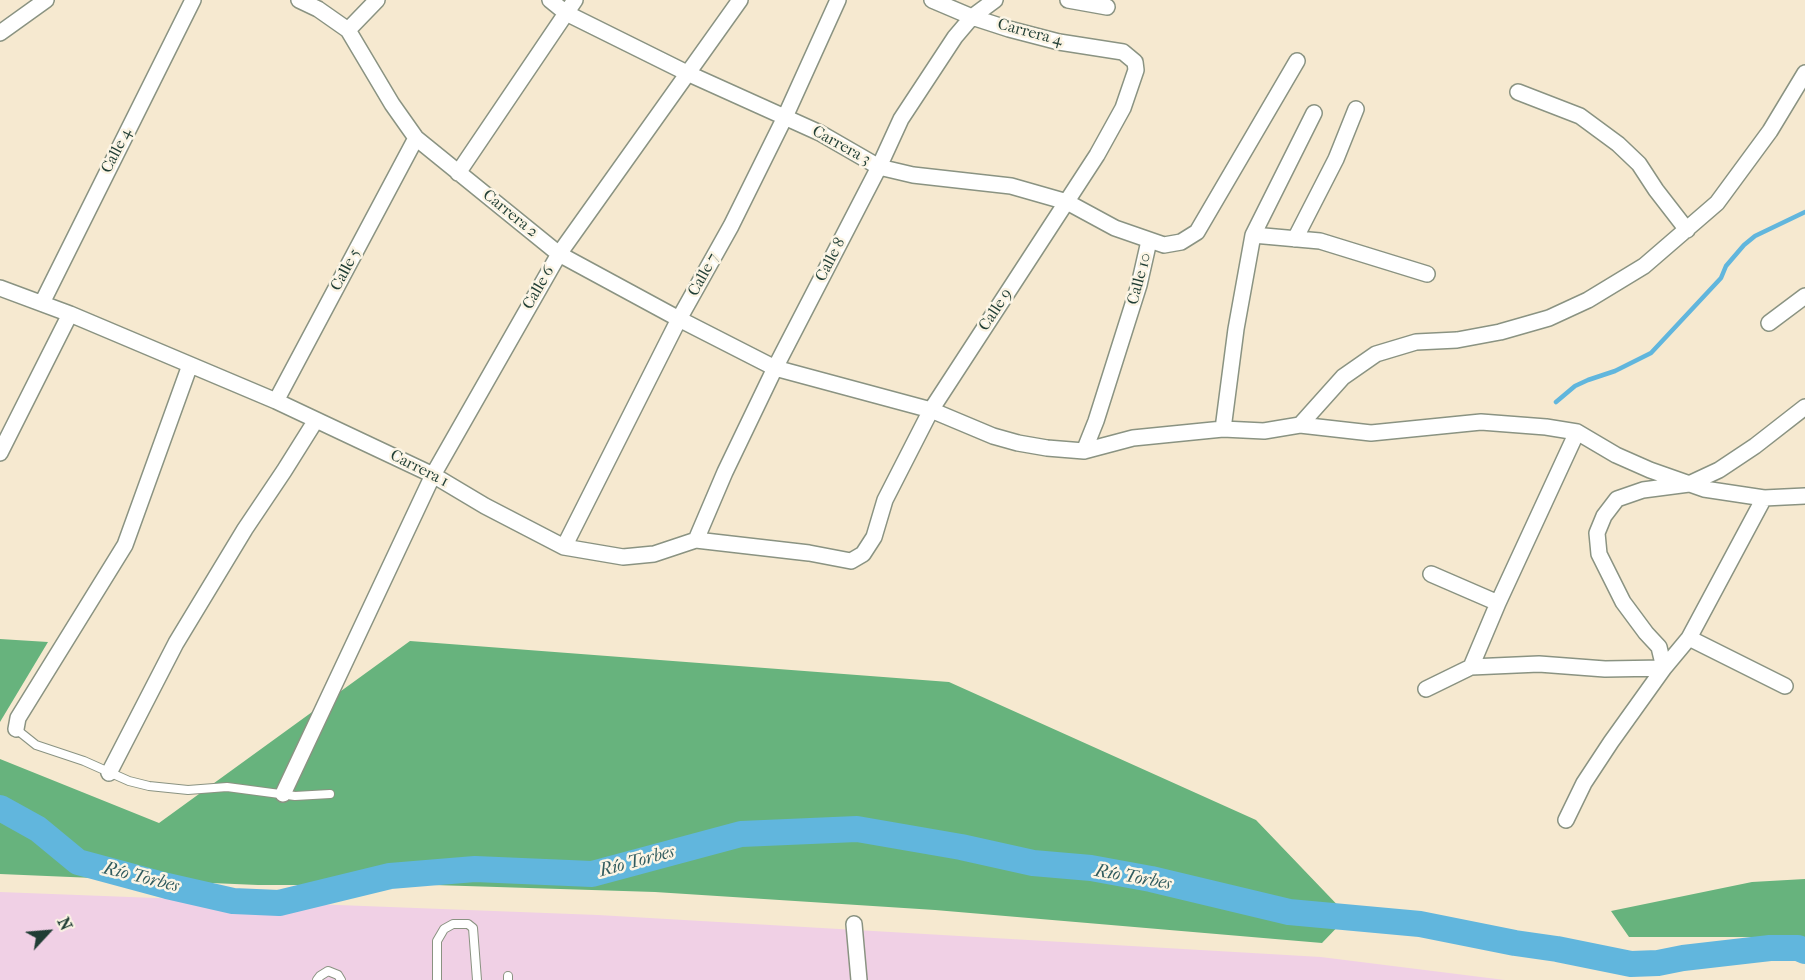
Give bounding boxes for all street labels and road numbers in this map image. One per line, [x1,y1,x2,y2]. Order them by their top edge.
street label: Carrera 4 [995,15,1065,51]
street label: Carrera 3 [808,122,874,170]
street label: Calle 4 [98,125,136,177]
street label: Carrera 2 [479,186,541,242]
street label: Calle 8 [812,235,850,285]
street label: Calle 5 [327,246,365,294]
street label: Calle 7 [684,250,724,300]
street label: Calle 10 [1124,251,1156,307]
street label: Calle 6 [519,263,559,313]
street label: Calle 9 [975,285,1017,335]
street label: Carrera 1 [387,446,451,492]

